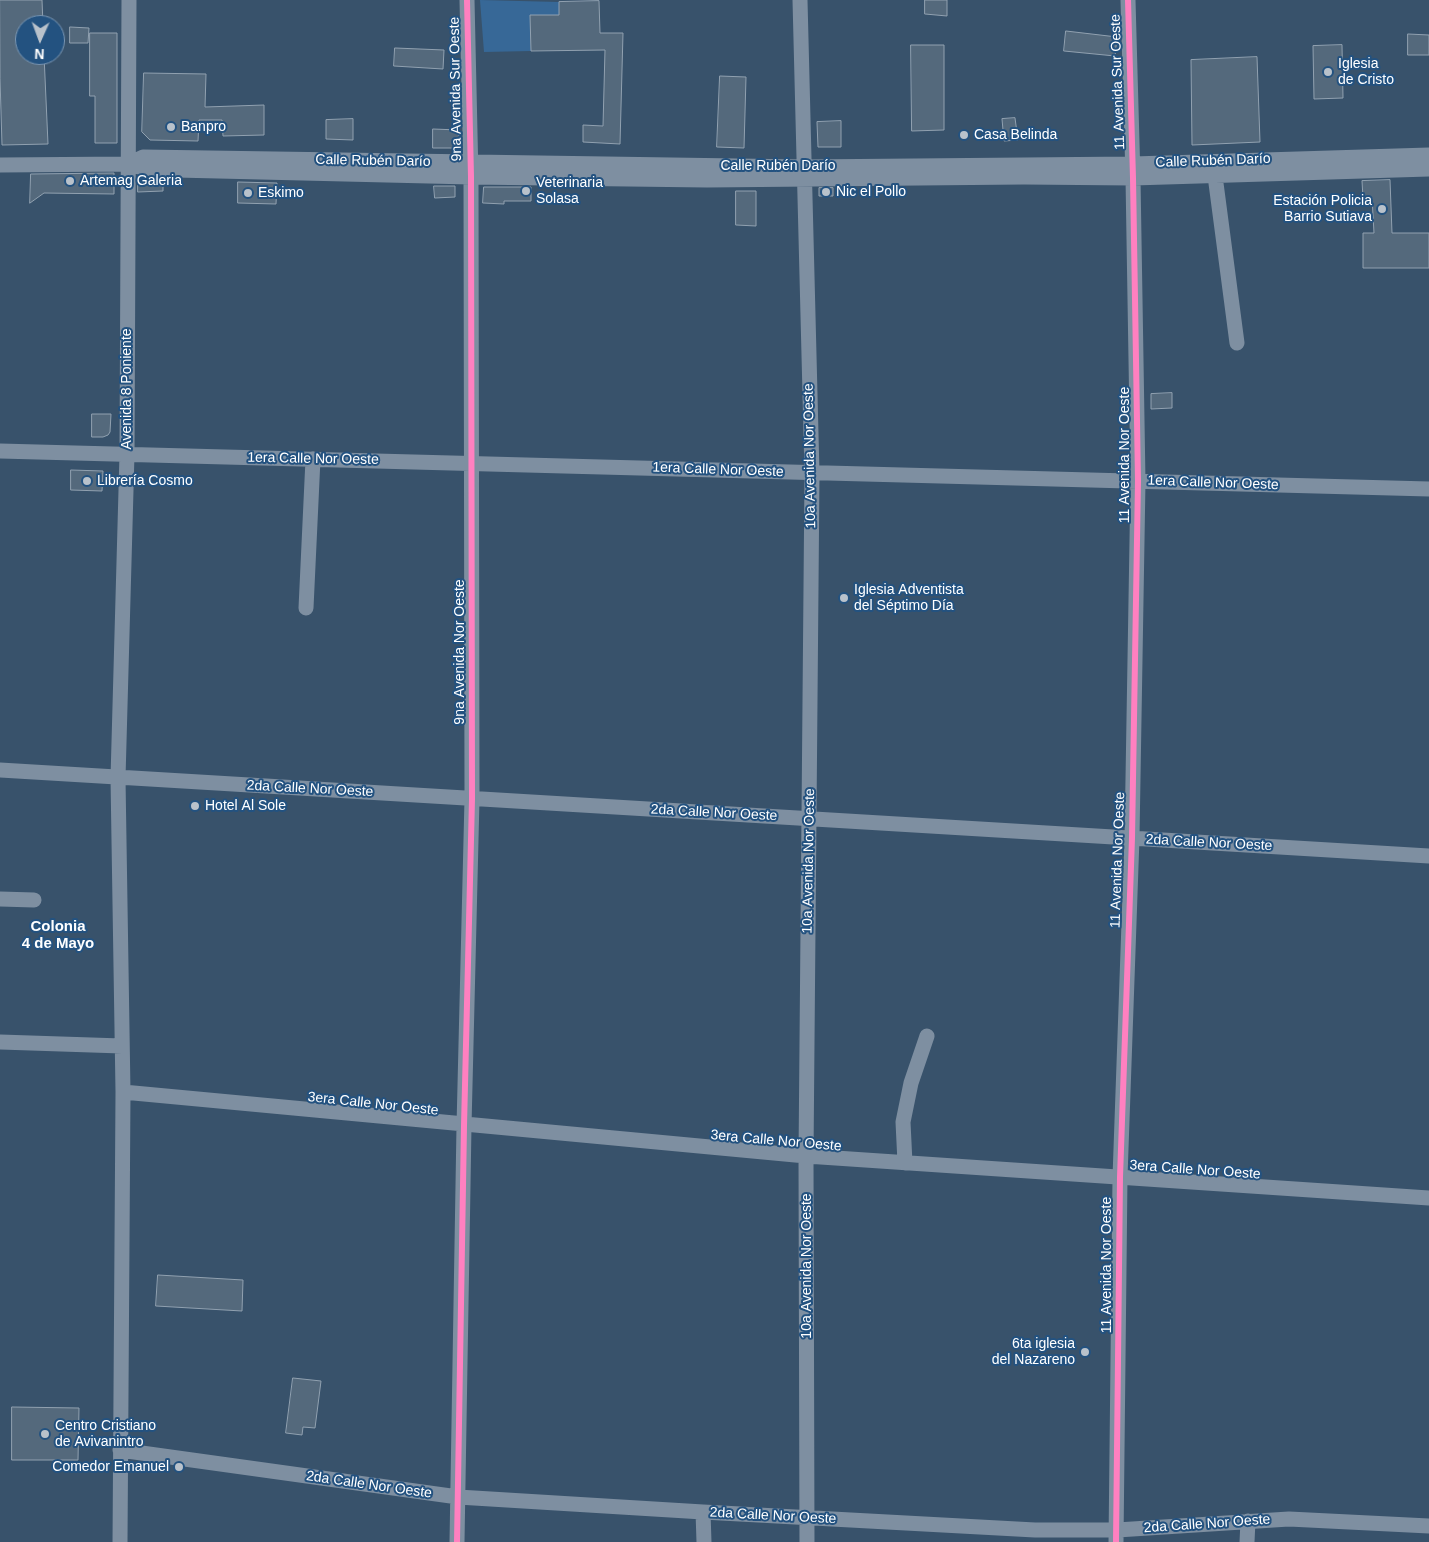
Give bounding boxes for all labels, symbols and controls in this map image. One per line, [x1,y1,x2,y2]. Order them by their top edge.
street label: 11 Avenida Sur Oeste [1107,14,1129,150]
north arrow [15,15,65,65]
street label: 9na Avenida Sur Oeste [446,17,466,161]
text: N [34,46,45,62]
place label: Iglesia de Cristo [1338,56,1394,88]
marker: Iglesia de Cristo [1322,66,1334,78]
place label: Banpro [181,119,226,135]
marker: Banpro [165,121,177,133]
place label: Casa Belinda [974,127,1057,143]
marker: Casa Belinda [958,129,970,141]
street label: Calle Rubén Darío [1155,151,1271,171]
street label: Calle Rubén Darío [315,152,431,170]
street label: Calle Rubén Darío [720,158,836,174]
place label: Artemag Galeria [80,173,182,189]
marker: Artemag Galeria [64,175,76,187]
place label: Veterinaria Solasa [536,175,603,208]
place label: Nic el Pollo [836,184,906,200]
place label: Eskimo [258,185,304,201]
marker: Veterinaria Solasa [520,185,532,197]
marker: Nic el Pollo [820,186,832,198]
marker: Eskimo [242,187,254,199]
place label: Estación Policia Barrio Sutiava [1273,193,1372,226]
marker: Estación Policia Barrio Sutiava [1376,203,1388,215]
street label: Avenida 8 Poniente [119,328,135,450]
street label: 10a Avenida Nor Oeste [800,383,820,529]
street label: 11 Avenida Nor Oeste [1117,387,1133,523]
street label: 1era Calle Nor Oeste [247,449,379,469]
street label: 1era Calle Nor Oeste [652,459,784,481]
street label: 1era Calle Nor Oeste [1147,472,1279,494]
place label: Librería Cosmo [97,473,193,489]
marker: Librería Cosmo [81,475,93,487]
street label: 9na Avenida Nor Oeste [452,579,468,725]
place label: Iglesia Adventista del Séptimo Día [854,582,964,614]
marker: Iglesia Adventista del Séptimo Día [838,592,850,604]
street label: 2da Calle Nor Oeste [246,777,374,801]
street label: 10a Avenida Nor Oeste [799,788,819,934]
street label: 11 Avenida Nor Oeste [1107,792,1129,928]
place label: Hotel Al Sole [205,798,286,814]
marker: Hotel Al Sole [189,800,201,812]
street label: 2da Calle Nor Oeste [650,801,778,825]
street label: 2da Calle Nor Oeste [1145,831,1273,855]
district label: Colonia 4 de Mayo [22,918,94,953]
street label: 3era Calle Nor Oeste [307,1089,439,1119]
street label: 3era Calle Nor Oeste [710,1127,842,1155]
street label: 3era Calle Nor Oeste [1129,1157,1261,1183]
street label: 10a Avenida Nor Oeste [799,1193,815,1339]
street label: 11 Avenida Nor Oeste [1099,1197,1115,1333]
place label: 6ta iglesia del Nazareno [992,1336,1075,1368]
marker: 6ta iglesia del Nazareno [1079,1346,1091,1358]
place label: Centro Cristiano de Avivanintro [55,1418,156,1450]
marker: Centro Cristiano de Avivanintro [39,1428,51,1440]
place label: Comedor Emanuel [52,1459,169,1475]
marker: Comedor Emanuel [173,1461,185,1473]
street label: 2da Calle Nor Oeste [305,1468,433,1502]
street label: 2da Calle Nor Oeste [709,1504,837,1528]
street label: 2da Calle Nor Oeste [1143,1511,1271,1537]

